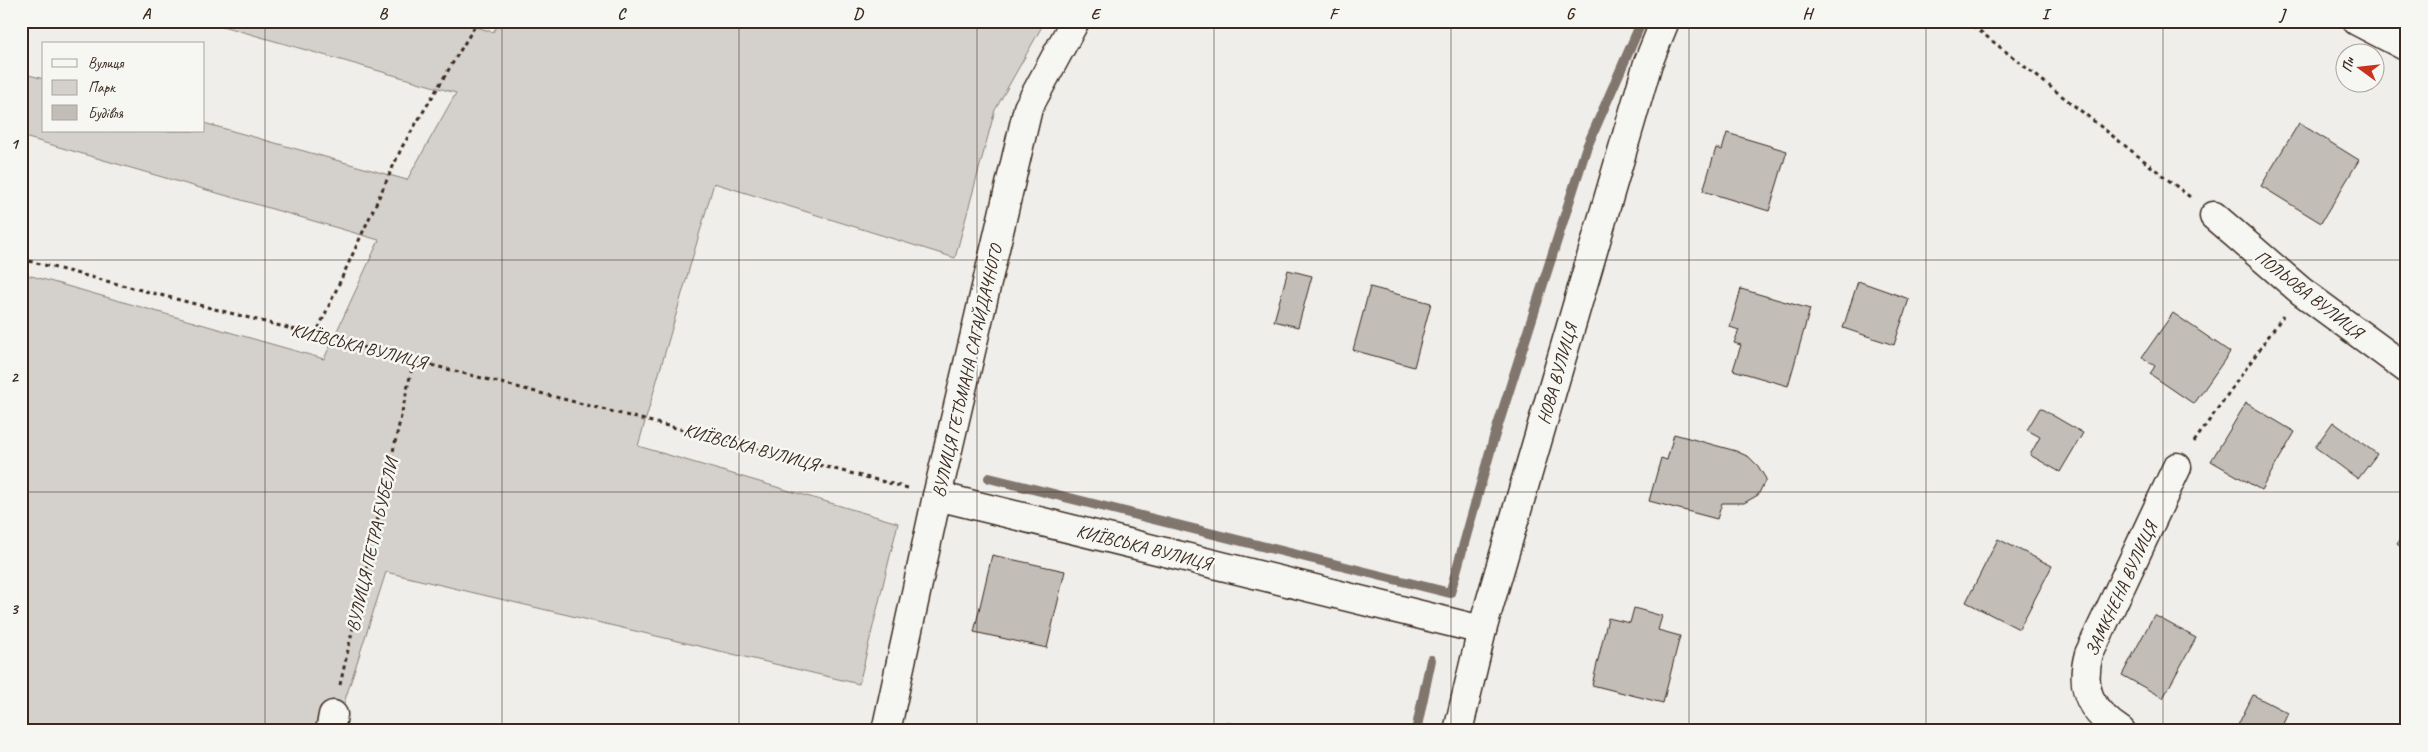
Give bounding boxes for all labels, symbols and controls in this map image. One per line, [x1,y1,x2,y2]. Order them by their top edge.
text: A [142,4,152,24]
text: B [379,4,389,24]
text: C [617,4,627,24]
text: D [853,4,864,24]
text: E [1091,4,1102,24]
text: F [1329,4,1340,24]
text: G [1566,4,1576,24]
text: H [1802,4,1814,24]
text: I [2042,4,2052,24]
text: J [2278,4,2287,24]
legend [42,42,205,132]
north arrow [2336,42,2386,92]
text: Вулиця [88,54,125,73]
text: Пн [2338,55,2358,74]
text: Парк [88,78,116,97]
text: Будівля [88,104,123,123]
text: 1 [10,134,19,154]
street label: ВУЛИЦЯ ГЕТЬМАНА САГАЙДАЧНОГО [927,241,1007,499]
street label: ПОЛЬОВА ВУЛИЦЯ [2251,245,2369,344]
street label: КИЇВСЬКА ВУЛИЦЯ [289,319,432,374]
street label: НОВА ВУЛИЦЯ [1532,319,1583,427]
text: 2 [10,367,19,387]
street label: КИЇВСЬКА ВУЛИЦЯ [681,419,824,476]
street label: ВУЛИЦЯ ПЕТРА БУБЕЛИ [341,454,403,633]
street label: ЗАМКНЕНА ВУЛИЦЯ [2080,516,2163,660]
street label: КИЇВСЬКА ВУЛИЦЯ [1074,520,1217,575]
text: 3 [10,599,19,619]

